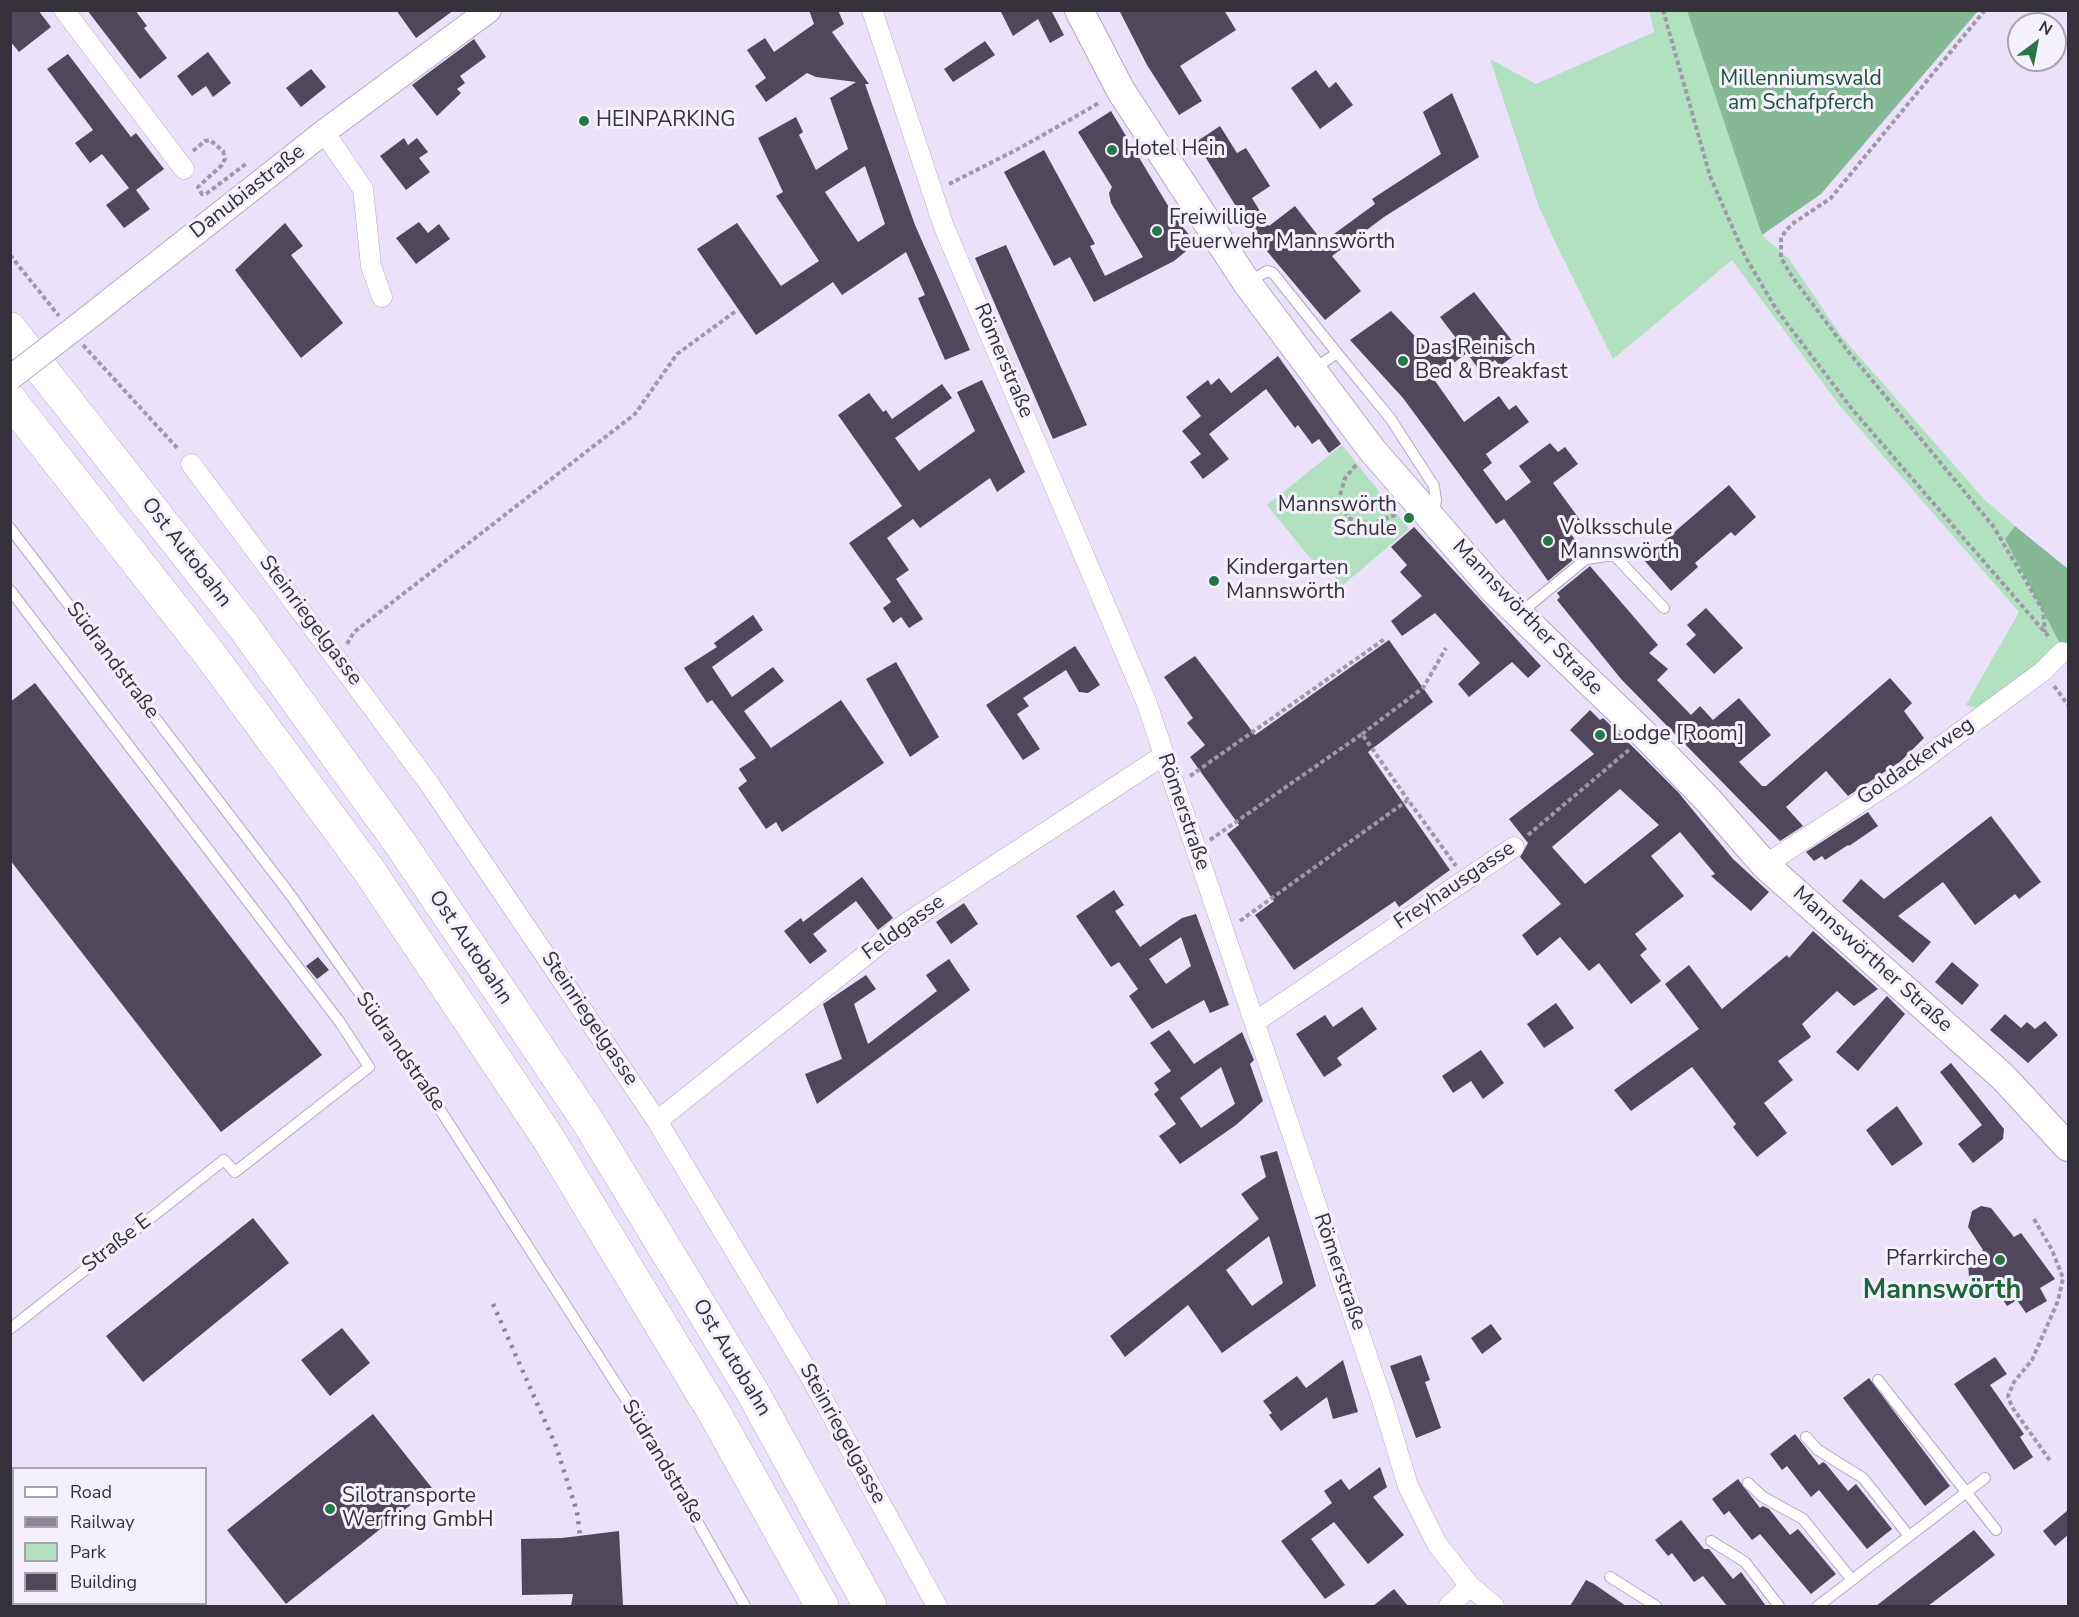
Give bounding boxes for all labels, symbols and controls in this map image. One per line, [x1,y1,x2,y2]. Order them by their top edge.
north arrow [2007,12,2067,72]
text: N [2035,16,2056,41]
park label: Millenniumswald am Schafpferch [1720,67,1882,117]
place label: HEINPARKING [596,108,736,134]
marker: HEINPARKING [577,114,591,128]
place label: Hotel Hein [1124,137,1226,163]
street label: Danubiastraße [186,139,310,245]
marker: Hotel Hein [1105,143,1119,157]
place label: Freiwillige Feuerwehr Mannswörth [1169,206,1395,256]
marker: Freiwillige Feuerwehr Mannswörth [1150,224,1164,238]
street label: Römerstraße [968,300,1038,422]
place label: Das Reinisch Bed & Breakfast [1415,336,1568,386]
marker: Das Reinisch Bed & Breakfast [1396,354,1410,368]
street label: Ost Autobahn [135,493,237,613]
place label: Mannswörth Schule [1278,493,1397,543]
marker: Mannswörth Schule [1402,511,1416,525]
place label: Volksschule Mannswörth [1560,516,1679,566]
marker: Volksschule Mannswörth [1541,534,1555,548]
street label: Mannswörther Straße [1446,535,1608,701]
street label: Steinriegelgasse [253,551,367,691]
place label: Kindergarten Mannswörth [1226,556,1349,606]
marker: Kindergarten Mannswörth [1207,574,1221,588]
street label: Südrandstraße [60,598,164,724]
street label: Goldackerweg [1853,712,1979,812]
place label: Lodge [Room] [1612,722,1744,748]
marker: Lodge [Room] [1593,728,1607,742]
street label: Römerstraße [1151,750,1215,874]
street label: Freyhausgasse [1390,836,1520,936]
street label: Mannswörther Straße [1787,882,1957,1038]
street label: Ost Autobahn [423,886,517,1010]
street label: Feldgasse [858,890,950,966]
street label: Steinriegelgasse [535,947,643,1091]
street label: Südrandstraße [350,988,450,1116]
street label: Straße E [78,1209,156,1279]
street label: Römerstraße [1307,1210,1371,1334]
place label: Pfarrkirche [1886,1247,1988,1273]
marker: Pfarrkirche [1993,1253,2007,1267]
district label: Mannswörth [1863,1275,2021,1307]
street label: Ost Autobahn [686,1295,776,1421]
street label: Steinriegelgasse [793,1360,891,1508]
street label: Südrandstraße [615,1396,709,1528]
legend [12,1467,207,1605]
text: Road [70,1480,112,1504]
place label: Silotransporte Werfring GmbH [342,1484,494,1534]
marker: Silotransporte Werfring GmbH [323,1502,337,1516]
text: Railway [70,1510,135,1534]
text: Park [70,1540,106,1564]
text: Building [70,1570,137,1594]

